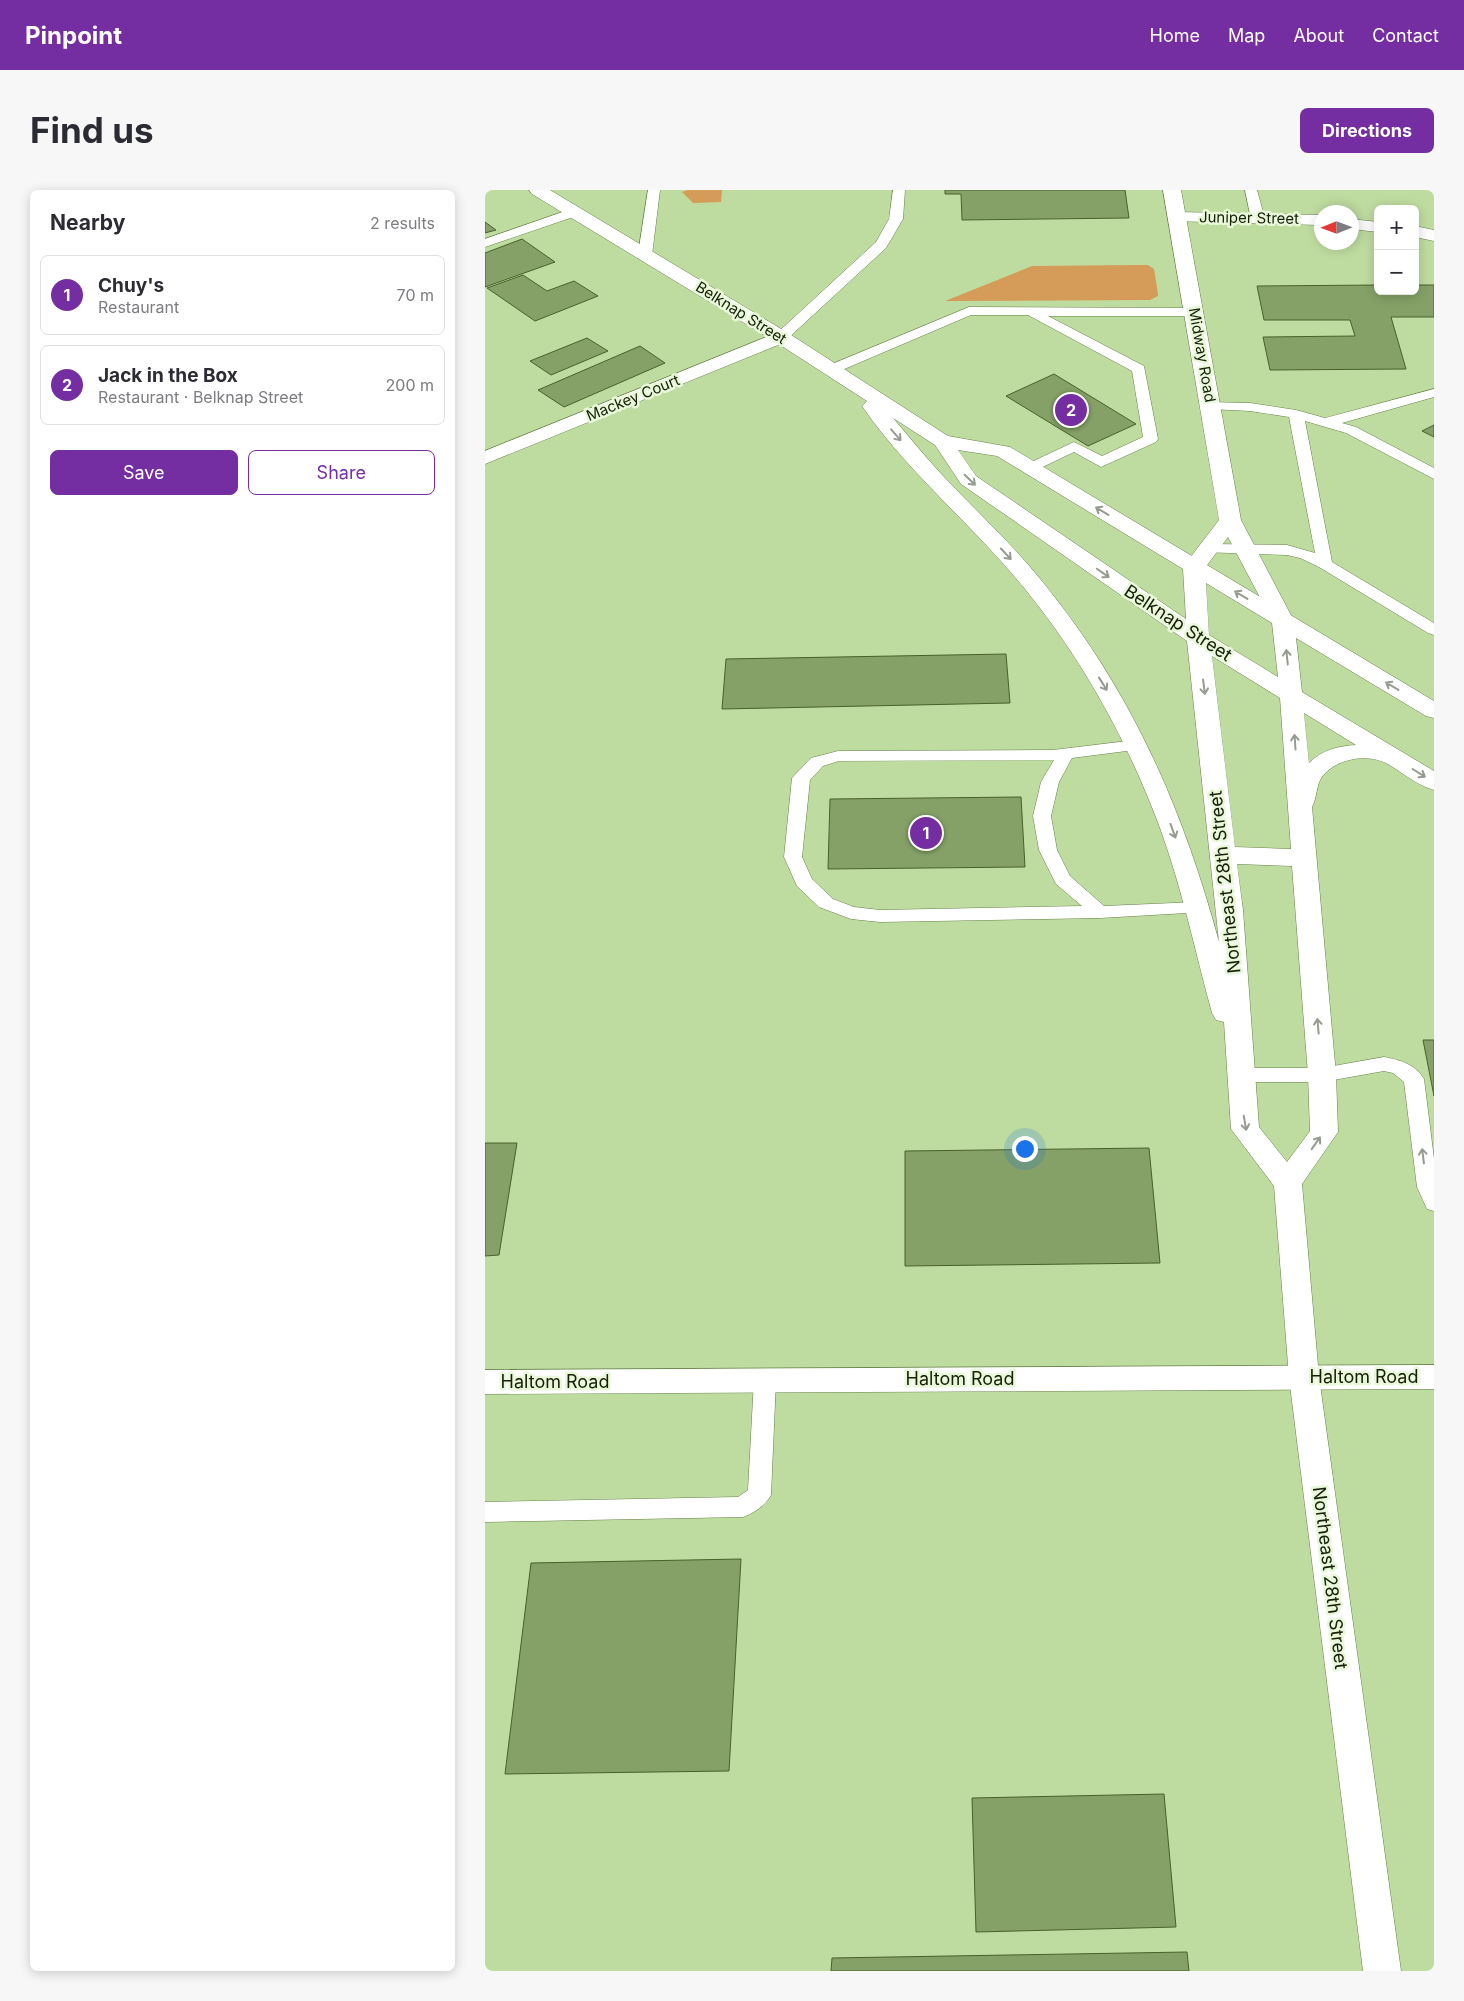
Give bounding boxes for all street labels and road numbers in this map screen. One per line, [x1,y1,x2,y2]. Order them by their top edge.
street label: Juniper Street [1199,207,1299,228]
street label: Belknap Street [692,277,790,348]
street label: Midway Road [1185,306,1220,404]
street label: Mackey Court [583,370,682,425]
street label: Belknap Street [1120,580,1236,665]
street label: Northeast 28th Street [1204,790,1245,974]
street label: Haltom Road [1310,1366,1418,1387]
street label: Haltom Road [906,1368,1014,1389]
street label: Haltom Road [501,1371,609,1392]
street label: Northeast 28th Street [1309,1486,1352,1670]

